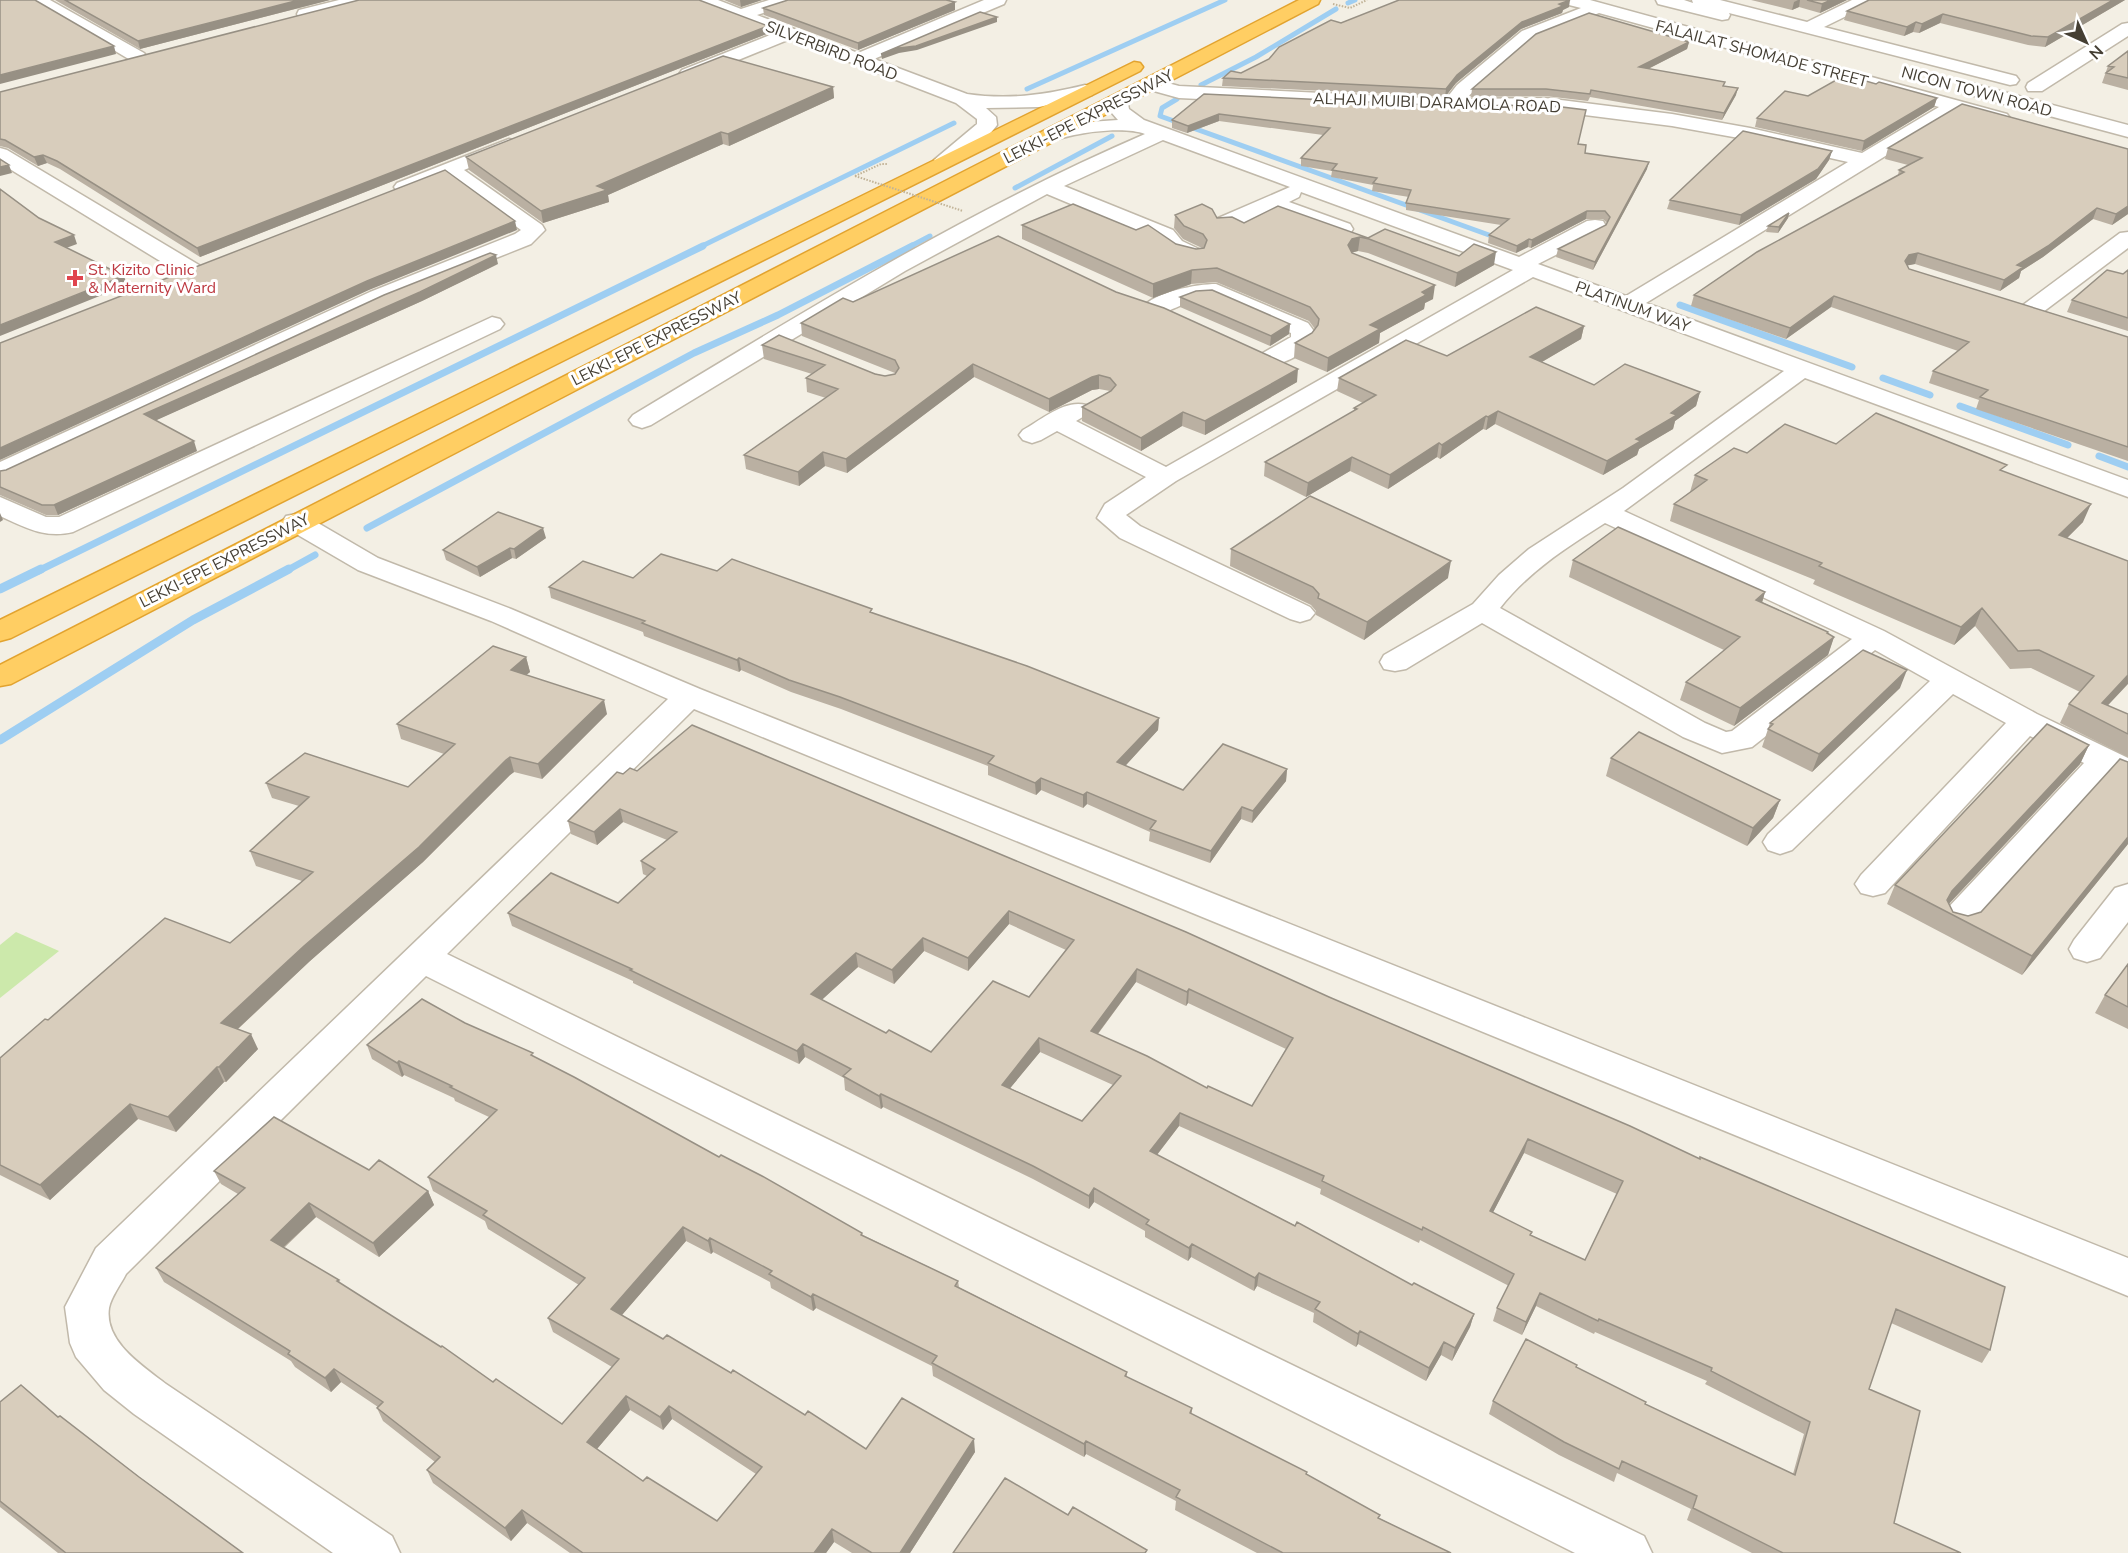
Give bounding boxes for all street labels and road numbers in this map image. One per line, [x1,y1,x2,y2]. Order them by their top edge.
street label: FALAILAT SHOMADE STREET [1653,15,1871,93]
street label: SILVERBIRD ROAD [762,16,901,86]
street label: NICON TOWN ROAD [1899,61,2055,123]
street label: LEKKI-EPE EXPRESSWAY [1000,64,1178,169]
street label: ALHAJI MUIBI DARAMOLA ROAD [1313,88,1561,118]
street label: PLATINUM WAY [1572,276,1694,338]
street label: LEKKI-EPE EXPRESSWAY [568,286,746,391]
street label: LEKKI-EPE EXPRESSWAY [136,508,314,613]

